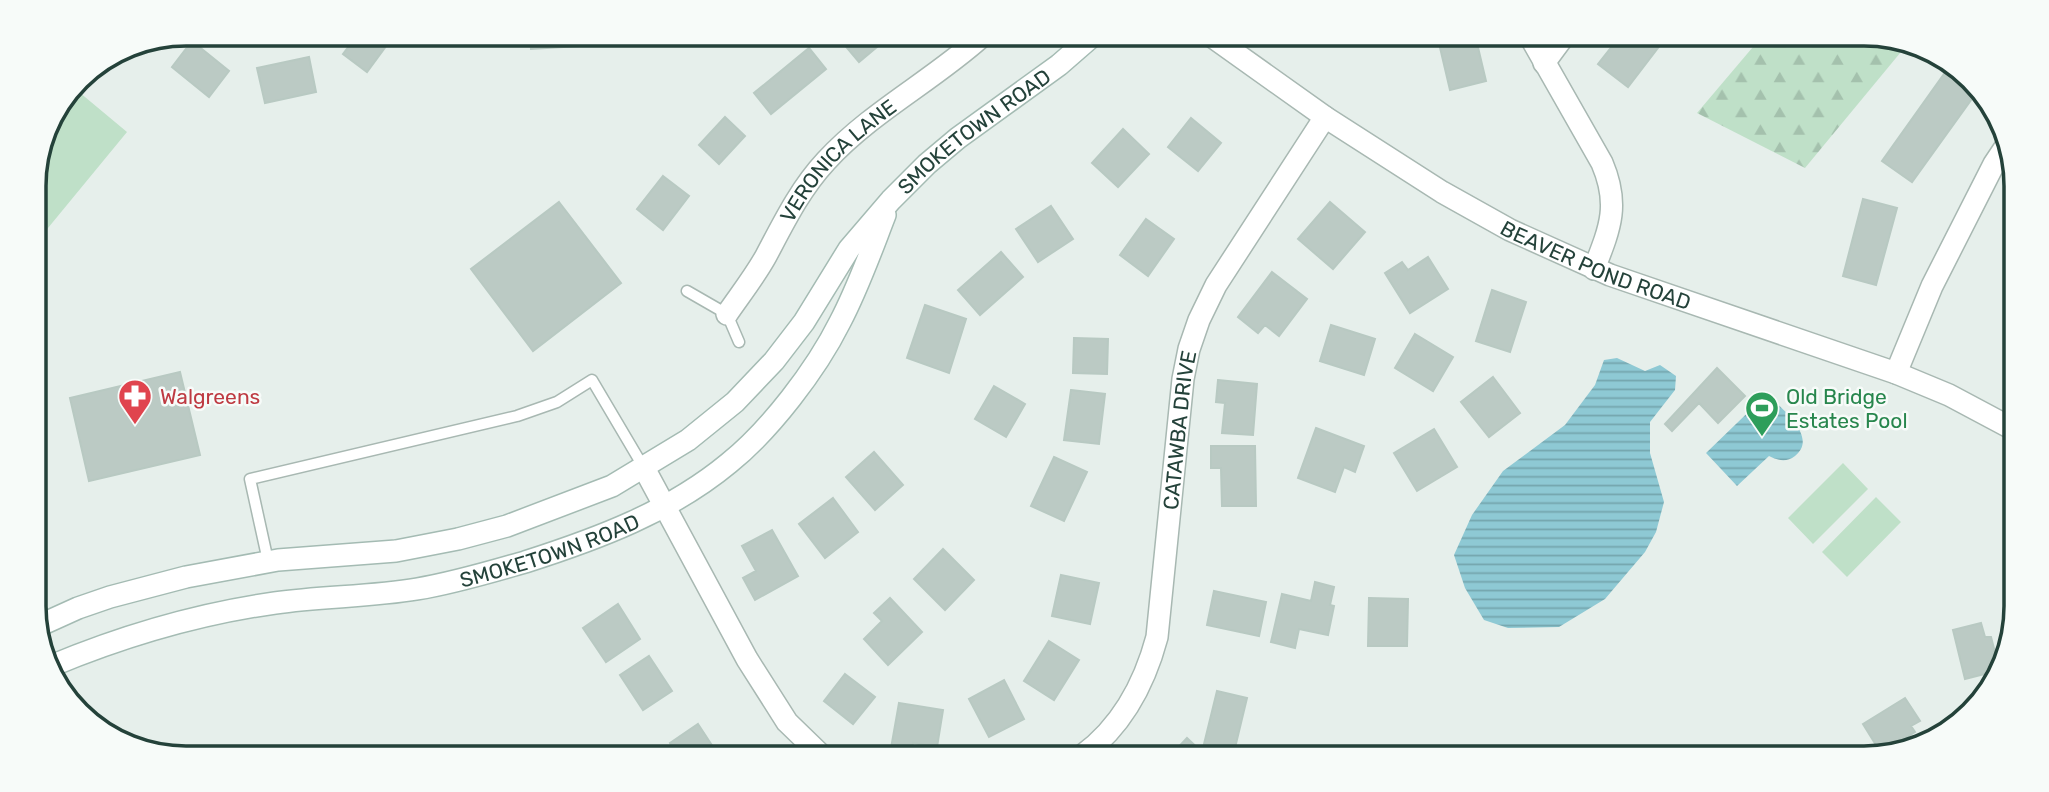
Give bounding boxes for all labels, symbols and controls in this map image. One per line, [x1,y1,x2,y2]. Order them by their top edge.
street label: SMOKETOWN ROAD [892,63,1055,199]
street label: VERONICA LANE [774,93,901,226]
street label: BEAVER POND ROAD [1496,215,1694,314]
street label: CATAWBA DRIVE [1157,348,1201,511]
pharmacy icon: Walgreens [116,377,154,426]
place label: Walgreens [160,384,260,409]
place label: Old Bridge Estates Pool [1786,384,1908,433]
sports icon: Old Bridge Estates Pool [1743,389,1781,438]
street label: SMOKETOWN ROAD [457,508,643,592]

